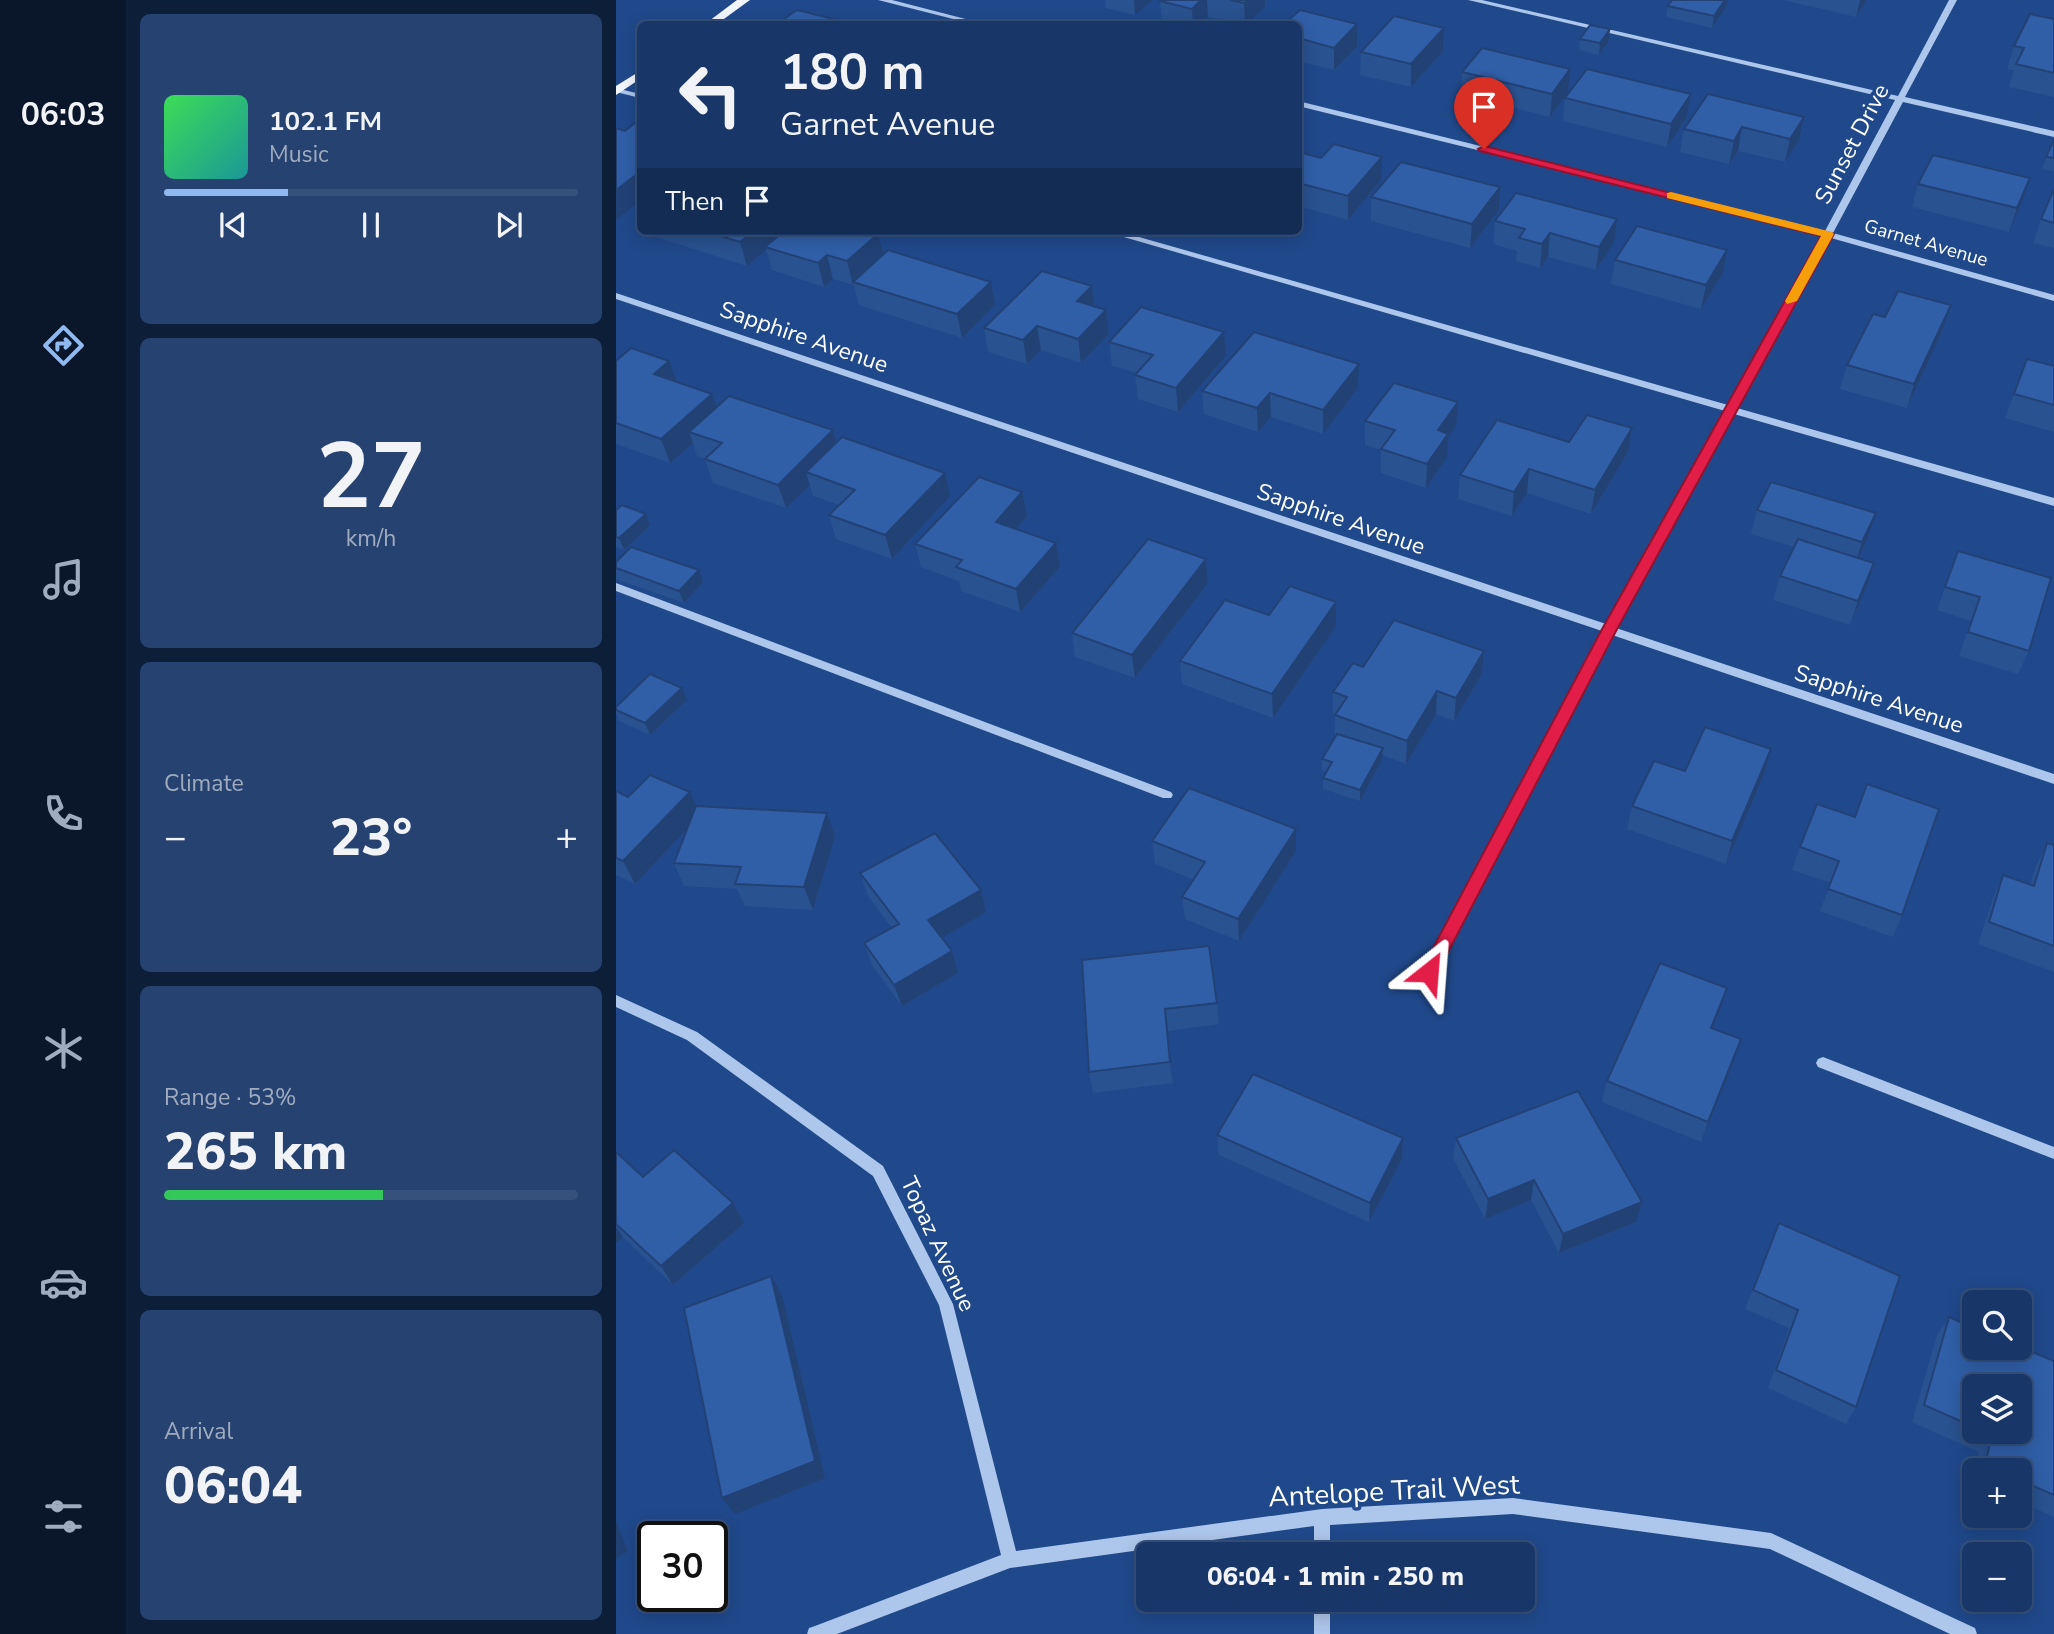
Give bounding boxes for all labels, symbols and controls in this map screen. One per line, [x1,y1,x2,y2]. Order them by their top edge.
text: 180 m [780,39,924,106]
icon: left [665,49,756,140]
pin [1454,77,1514,149]
street label: Sunset Drive [1807,78,1897,210]
icon: arrive [1465,88,1503,126]
text: 06:03 [21,93,105,136]
text: Garnet Avenue [780,103,995,146]
text: 102.1 FM [269,104,382,139]
text: Music [269,139,329,170]
icon: arrive [738,182,776,220]
text: Then [665,184,724,219]
icon: previous [214,206,252,244]
icon: pause [352,206,390,244]
icon: next [490,206,528,244]
street label: Garnet Avenue [1861,213,1991,273]
street label: Sapphire Avenue [716,294,892,380]
icon: directions [39,321,88,370]
text: 27 [316,415,426,539]
street label: Sapphire Avenue [1253,476,1429,562]
text: km/h [346,523,396,554]
icon: music [39,555,88,604]
street label: Sapphire Avenue [1790,657,1968,741]
text: Climate [164,768,244,799]
icon: phone [39,789,88,838]
text: 23° [330,802,412,873]
text: − [164,812,187,863]
text: + [555,812,578,863]
position arrow [1392,935,1466,1009]
icon: climate [39,1024,88,1073]
text: Range · 53% [164,1082,296,1113]
text: 265 km [164,1116,347,1187]
street label: Topaz Avenue [893,1172,983,1316]
icon: car [39,1258,88,1307]
map controls [1962,1290,2032,1612]
button: search [1962,1290,2032,1360]
button: layers [1962,1374,2032,1444]
text: Arrival [164,1416,233,1447]
text: 06:04 [164,1450,302,1521]
button: + [1962,1458,2032,1528]
street label: Antelope Trail West [1267,1465,1521,1517]
icon: filters [39,1492,88,1541]
speed limit sign: 30 [637,1521,728,1612]
button: − [1962,1542,2032,1612]
text: 06:04 · 1 min · 250 m [1207,1559,1464,1594]

